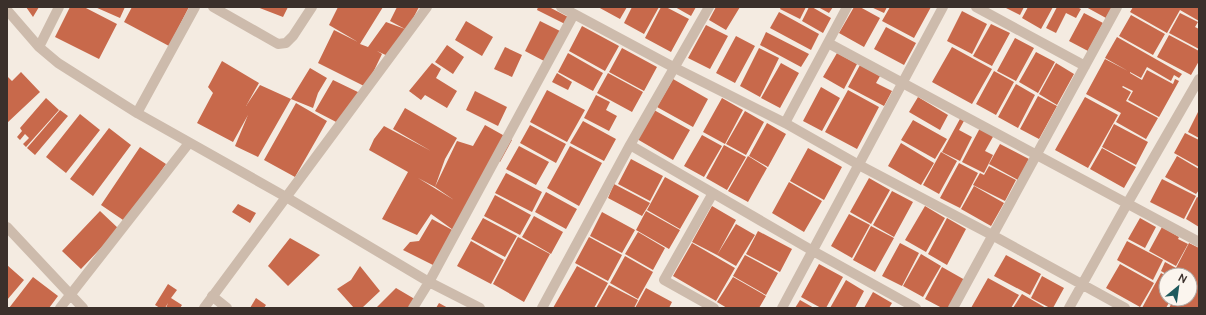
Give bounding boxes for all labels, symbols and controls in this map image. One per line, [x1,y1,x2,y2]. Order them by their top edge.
north arrow [1158,267,1198,307]
text: N [1176,271,1189,285]

